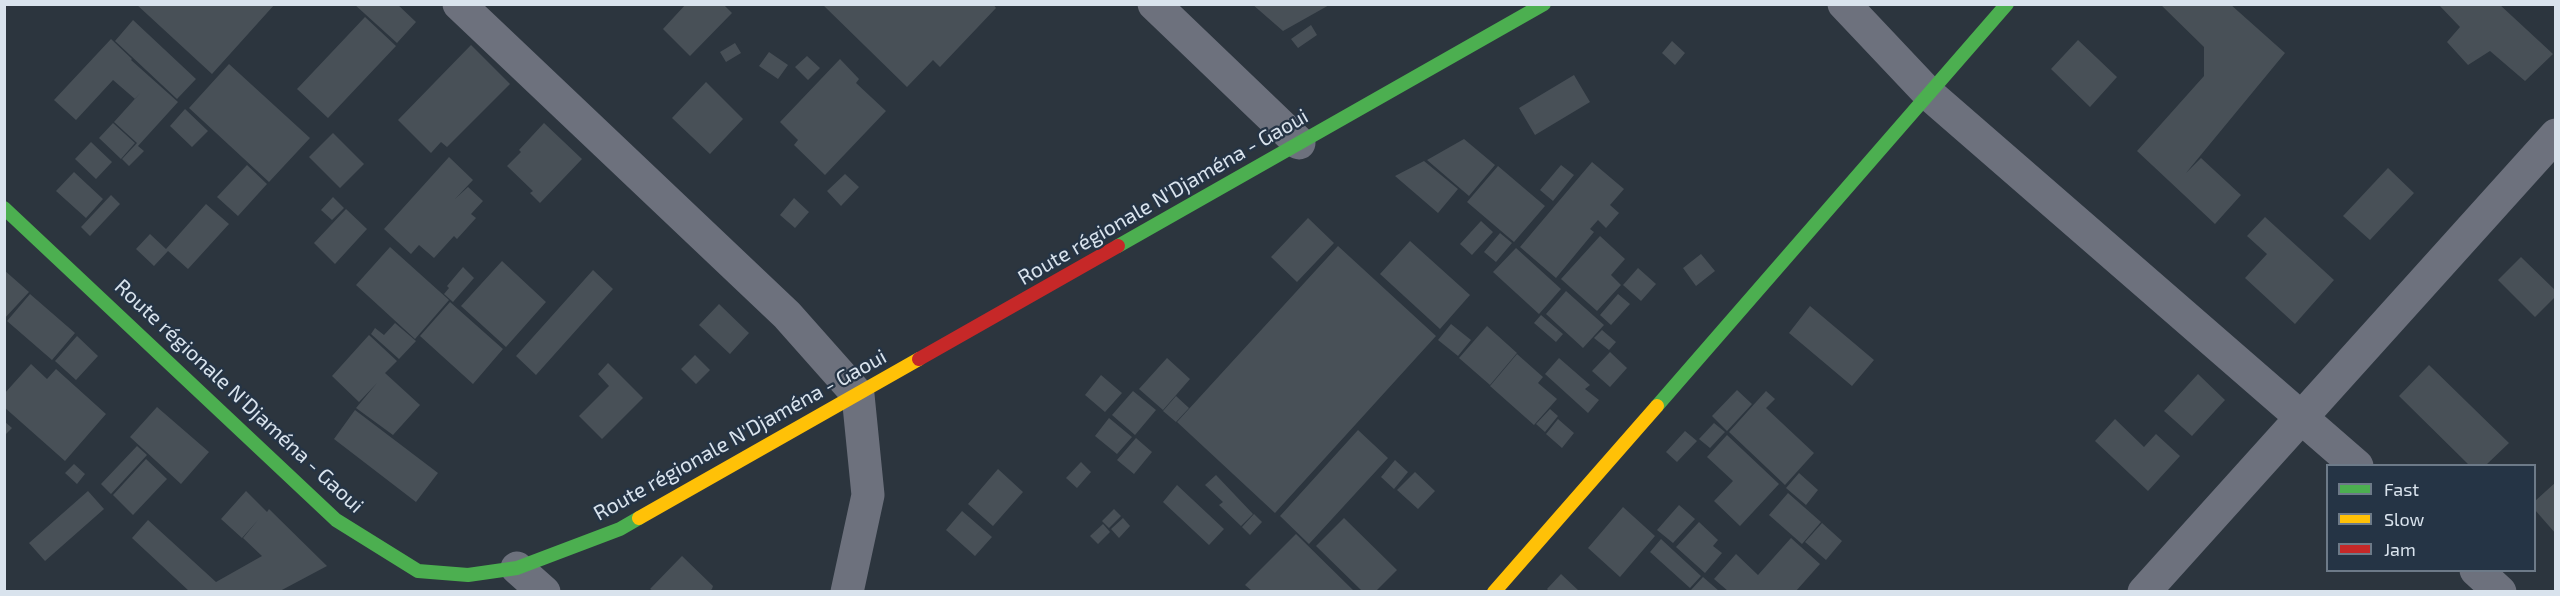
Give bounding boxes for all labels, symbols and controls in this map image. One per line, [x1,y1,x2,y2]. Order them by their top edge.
street label: Route régionale N'Djaména - Gaoui [1013,103,1313,291]
street label: Route régionale N'Djaména - Gaoui [109,274,369,518]
street label: Route régionale N'Djaména - Gaoui [589,344,891,526]
legend [2326,464,2536,572]
text: Fast [2384,478,2419,500]
text: Slow [2384,508,2424,530]
text: Jam [2384,538,2416,560]

